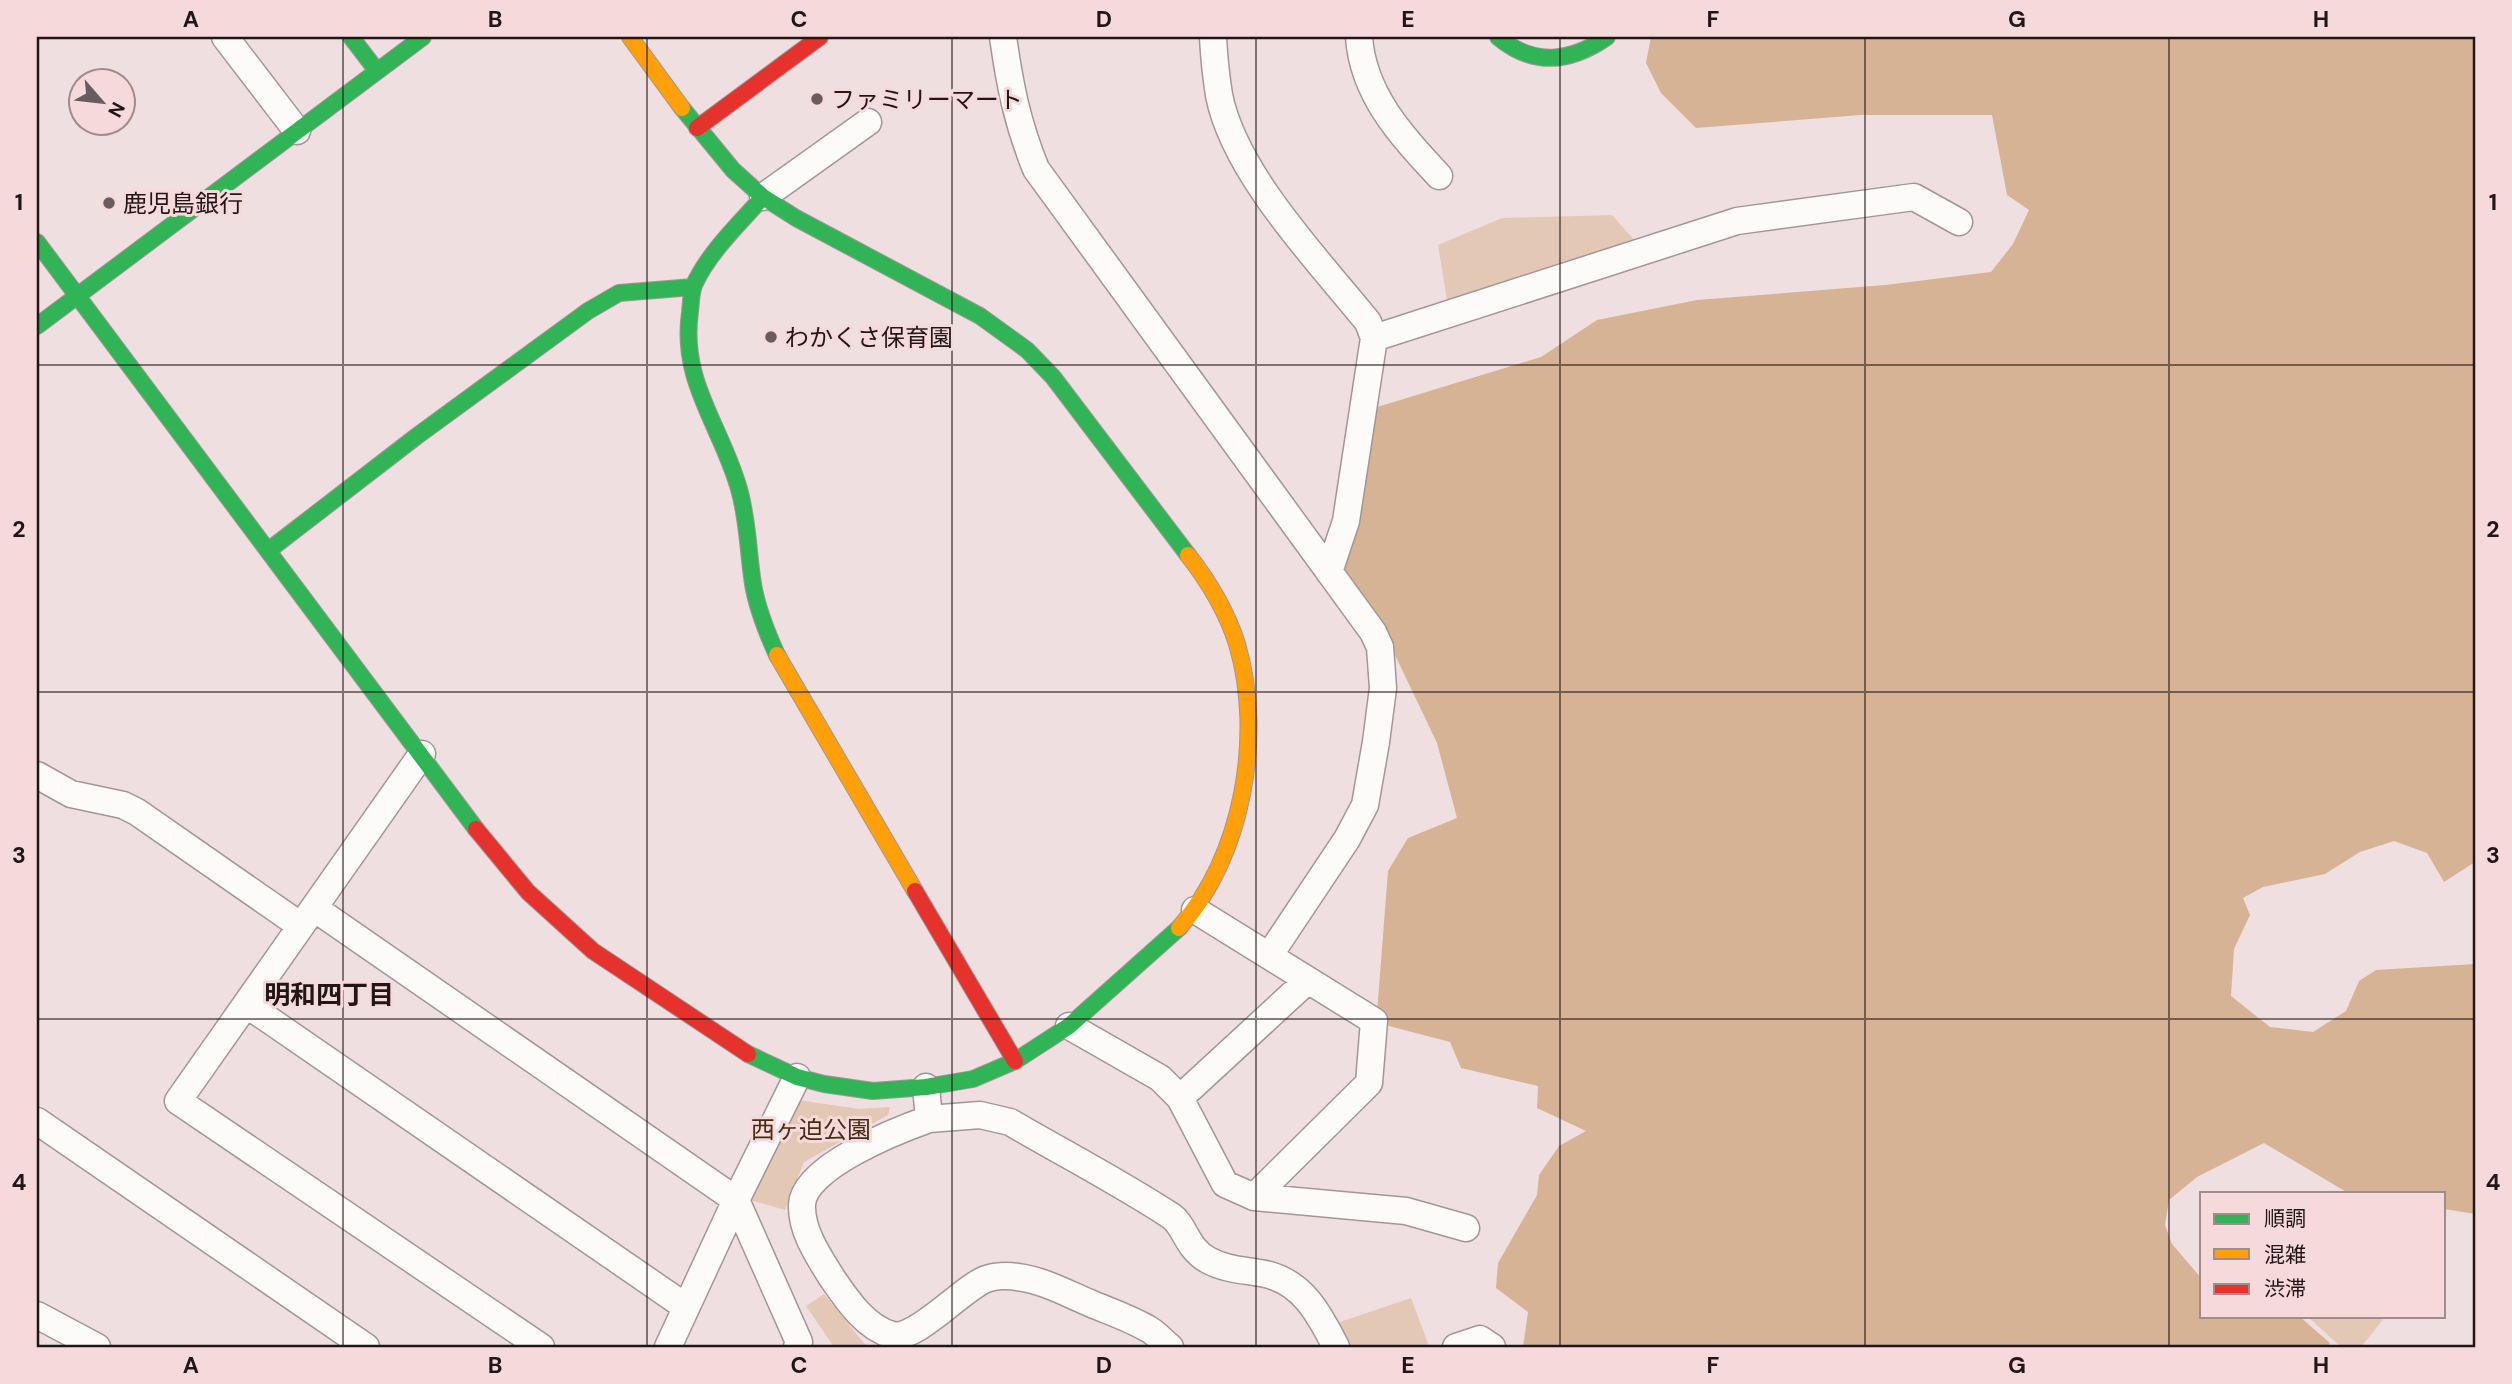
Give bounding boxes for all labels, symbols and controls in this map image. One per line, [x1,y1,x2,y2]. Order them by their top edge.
text: A [183,4,199,34]
text: B [488,4,502,34]
text: C [791,4,807,34]
text: D [1096,4,1112,34]
text: E [1401,4,1415,34]
text: F [1707,4,1720,34]
text: G [2008,4,2026,34]
text: H [2313,4,2329,34]
north arrow [66,66,136,136]
place label: ファミリーマート [831,84,1023,115]
marker: ファミリーマート [809,91,825,107]
text: N [102,98,131,122]
text: 1 [15,187,23,217]
text: 1 [2489,187,2497,217]
place label: 鹿児島銀行 [123,188,243,219]
marker: 鹿児島銀行 [101,195,117,211]
place label: わかくさ保育園 [785,322,953,353]
marker: わかくさ保育園 [763,329,779,345]
text: 2 [12,514,26,544]
text: 2 [2486,514,2500,544]
text: 3 [12,840,26,870]
text: 3 [2486,840,2500,870]
district label: 明和四丁目 [264,978,394,1012]
park label: 西ヶ迫公園 [751,1114,871,1145]
text: 4 [12,1167,27,1197]
text: 4 [2486,1167,2501,1197]
legend [2200,1192,2446,1318]
text: 順調 [2264,1205,2306,1233]
text: 混雑 [2264,1241,2306,1269]
text: 渋滞 [2264,1275,2306,1303]
text: A [183,1350,199,1380]
text: B [488,1350,502,1380]
text: C [791,1350,807,1380]
text: D [1096,1350,1112,1380]
text: E [1401,1350,1415,1380]
text: F [1707,1350,1720,1380]
text: G [2008,1350,2026,1380]
text: H [2313,1350,2329,1380]

